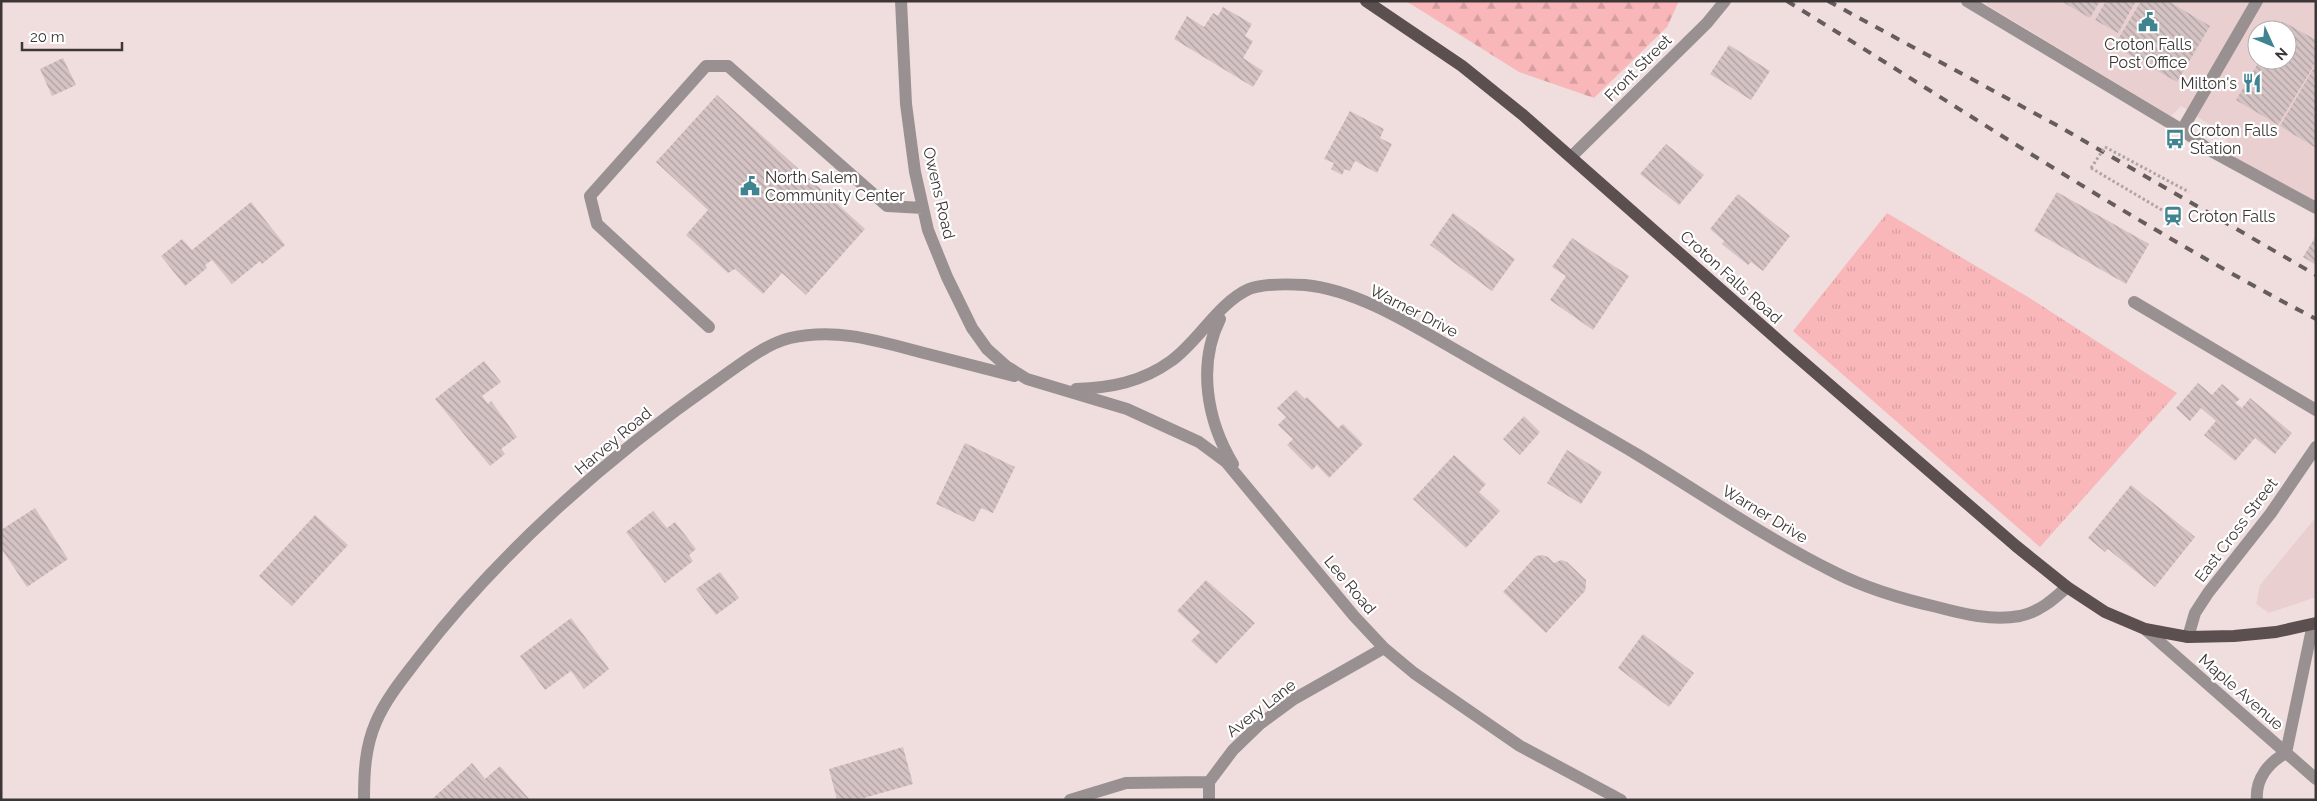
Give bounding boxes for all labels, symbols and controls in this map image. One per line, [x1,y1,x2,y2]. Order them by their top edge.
public building icon: Croton Falls Post Office [2137,11,2159,33]
scale bar [22,20,122,52]
north arrow [2247,20,2297,70]
text: 20 m [30,28,65,46]
street label: Front Street [1601,30,1676,105]
place label: Croton Falls Post Office [2104,35,2192,72]
text: N [2272,45,2291,63]
restaurant icon: Milton's [2241,72,2263,94]
place label: Milton's [2180,74,2237,93]
place label: Croton Falls Station [2190,121,2278,158]
bus stop icon: Croton Falls Station [2164,128,2186,150]
street label: Owens Road [919,145,959,241]
place label: North Salem Community Center [765,168,905,205]
public building icon: North Salem Community Center [739,175,761,197]
station icon: Croton Falls [2162,205,2184,227]
place label: Croton Falls [2188,207,2276,226]
street label: Croton Falls Road [1676,226,1786,328]
street label: Warner Drive [1367,281,1461,341]
street label: Harvey Road [571,403,655,479]
street label: East Cross Street [2191,474,2282,586]
street label: Warner Drive [1719,481,1811,547]
street label: Lee Road [1320,552,1380,618]
street label: Maple Avenue [2195,650,2287,734]
street label: Avery Lane [1223,675,1299,741]

